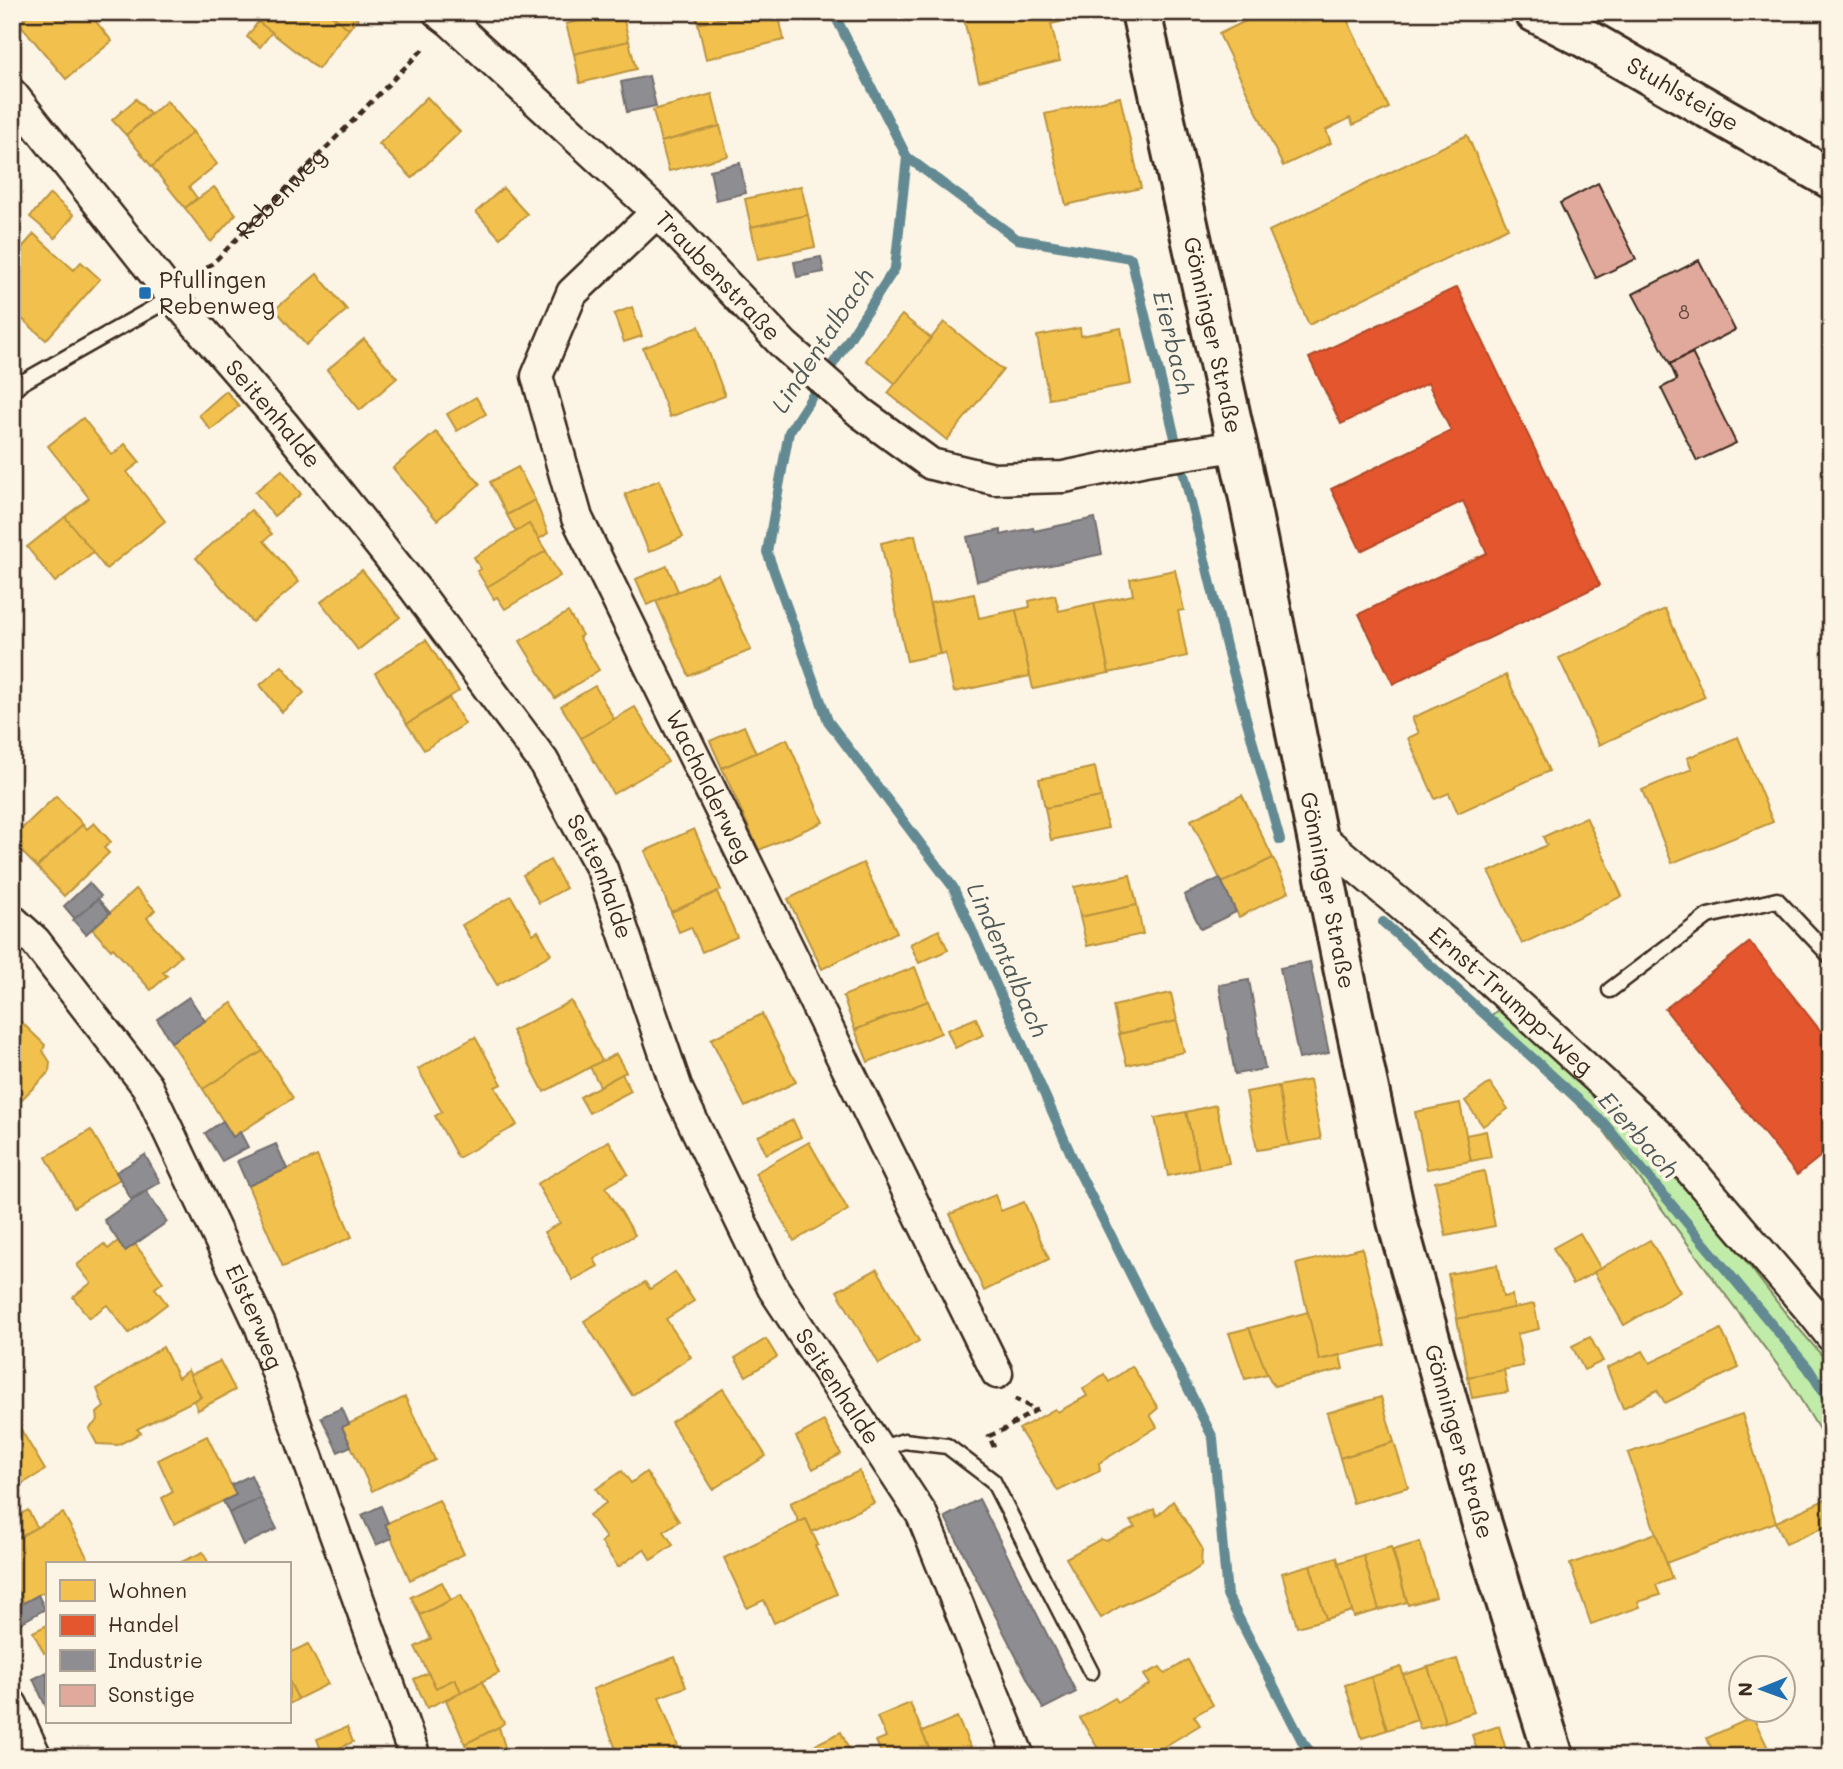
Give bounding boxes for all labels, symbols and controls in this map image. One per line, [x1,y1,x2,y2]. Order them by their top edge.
street label: Stuhlsteige [1622,49,1745,137]
street label: Rebenweg [229,141,332,245]
street label: Traubenstraße [650,204,788,347]
street label: Gönninger Straße [1177,234,1250,436]
water label: Lindentalbach [764,262,880,418]
place label: Pfullingen Rebenweg [159,264,275,320]
marker: Pfullingen Rebenweg [137,285,153,301]
water label: Eierbach [1147,288,1202,398]
house number: 8 [1678,299,1690,324]
street label: Seitenhalde [220,352,328,474]
street label: Wacholderweg [660,705,760,867]
street label: Gönninger Straße [1294,789,1363,991]
street label: Seitenhalde [561,808,641,942]
water label: Lindentalbach [960,877,1056,1042]
street label: Ernst-Trumpp-Weg [1423,919,1600,1081]
water label: Eierbach [1592,1084,1686,1184]
street label: Elsterweg [219,1259,291,1373]
street label: Seitenhalde [789,1322,888,1450]
street label: Gönninger Straße [1418,1341,1502,1542]
legend [46,1562,290,1724]
text: Wohnen [108,1576,187,1603]
text: Handel [108,1610,179,1637]
text: Industrie [108,1646,203,1673]
north arrow [1728,1654,1798,1724]
text: Sonstige [108,1680,195,1707]
text: N [1732,1682,1757,1697]

